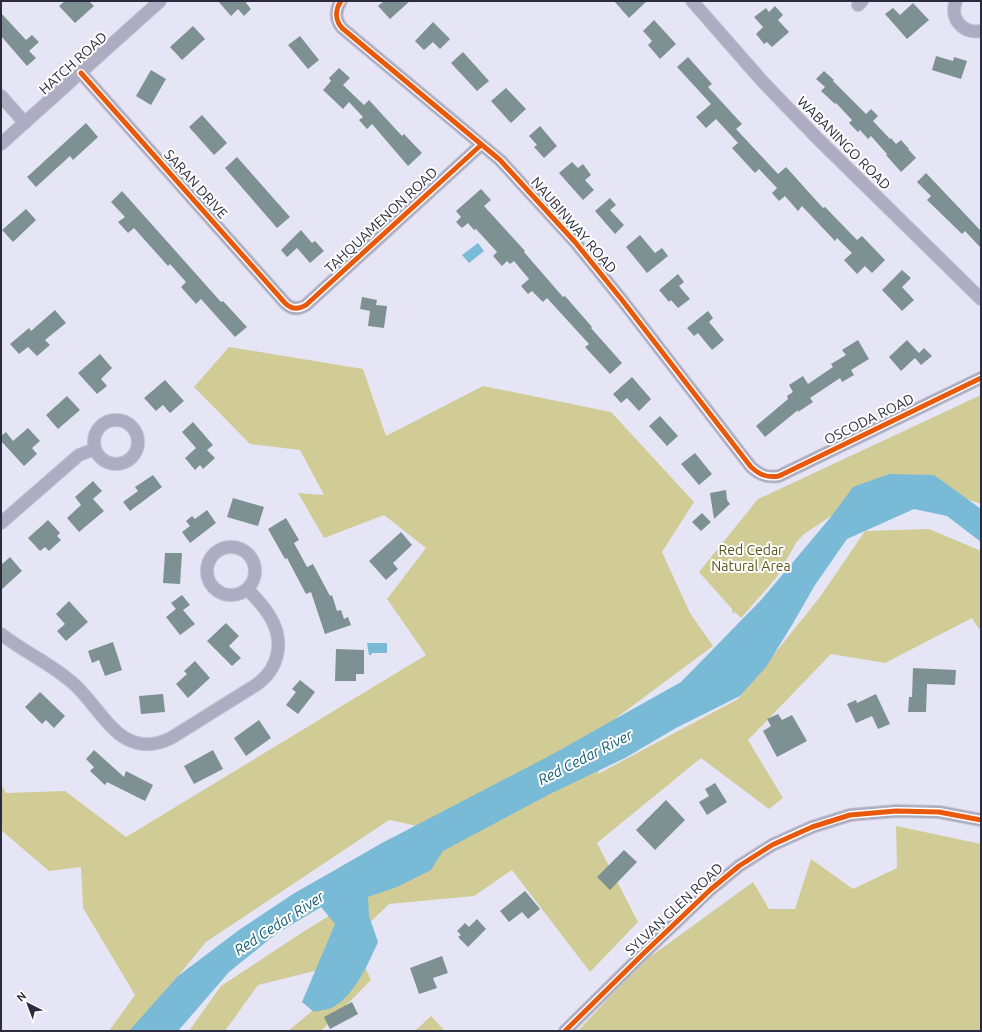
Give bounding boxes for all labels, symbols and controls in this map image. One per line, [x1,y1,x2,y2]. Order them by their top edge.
street label: HATCH ROAD [36,28,110,98]
street label: WABANINGO ROAD [794,93,894,193]
street label: SARAN DRIVE [161,146,231,222]
street label: TAHQUAMENON ROAD [321,164,441,276]
street label: NAUBINWAY ROAD [528,174,620,276]
street label: OSCODA ROAD [821,390,917,448]
park label: Red Cedar Natural Area [711,542,791,574]
water label: Red Cedar River [535,725,636,788]
street label: SYLVAN GLEN ROAD [622,860,726,958]
water label: Red Cedar River [231,887,328,958]
north arrow [8,984,48,1024]
text: N [14,989,28,1004]

